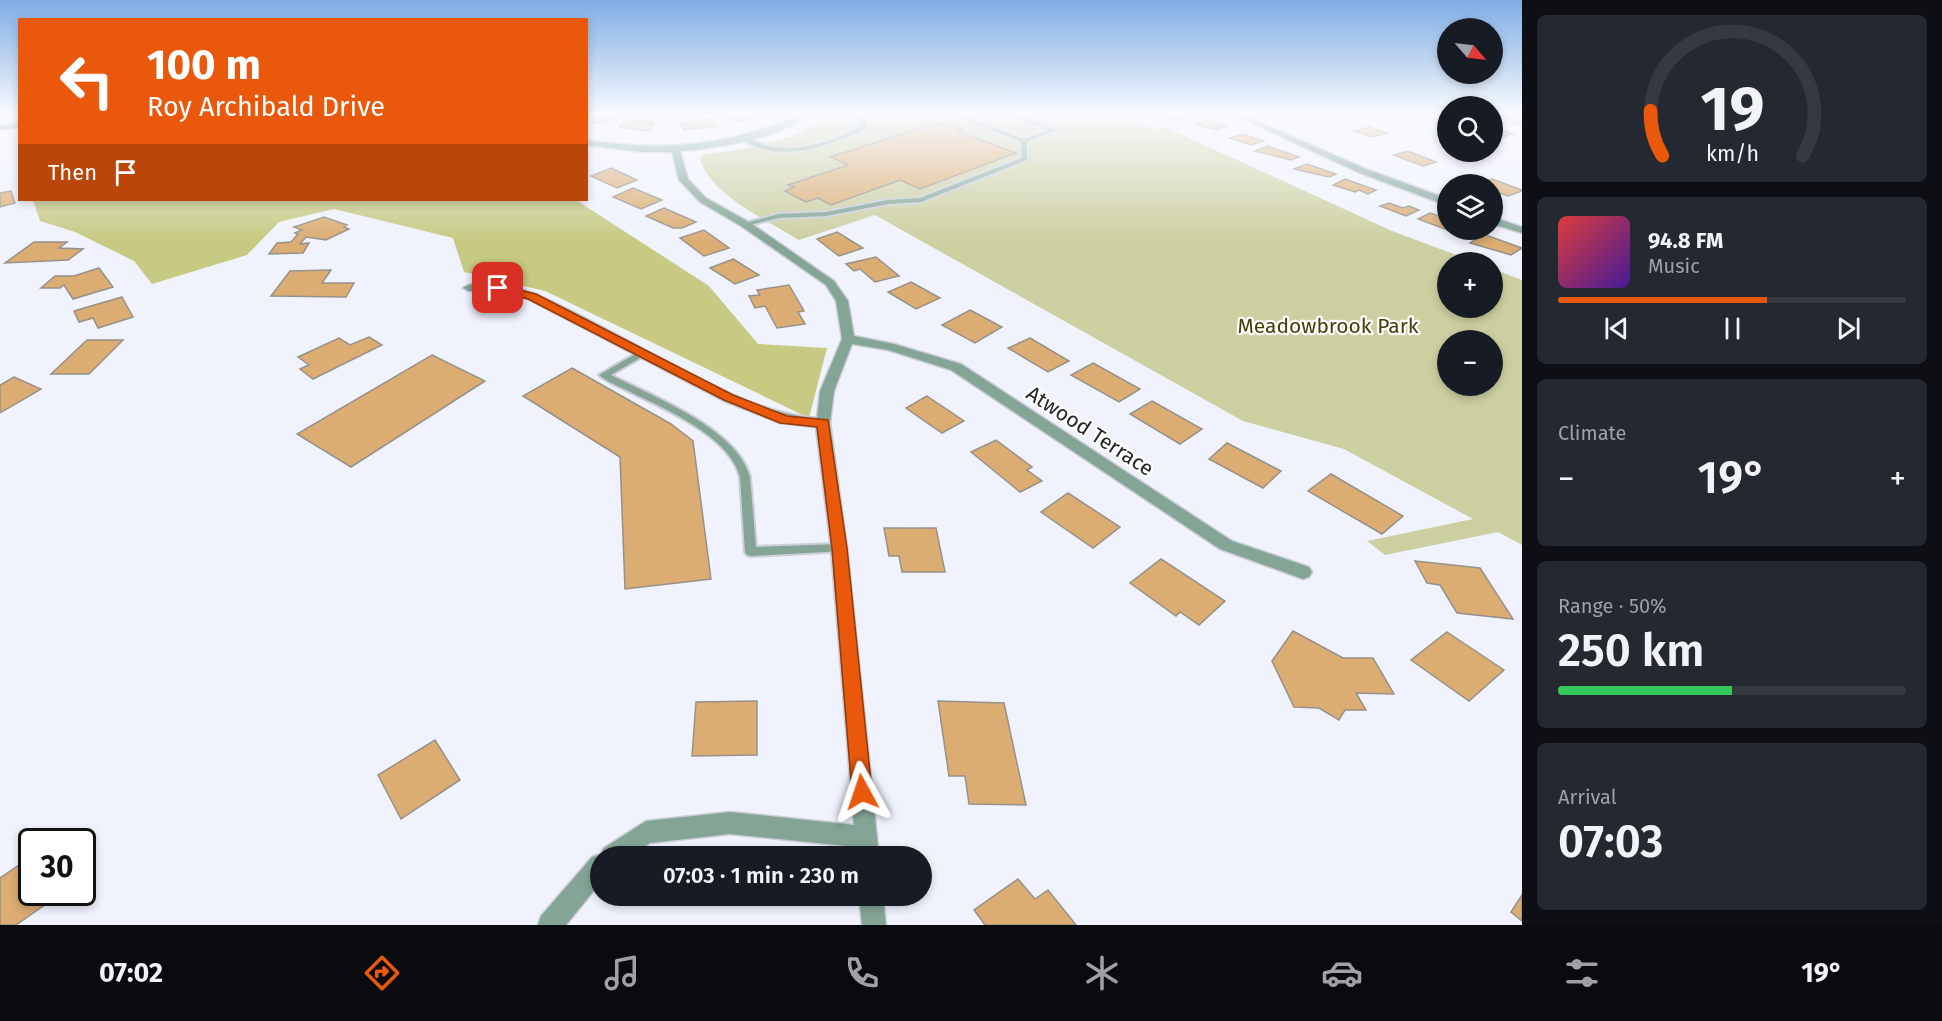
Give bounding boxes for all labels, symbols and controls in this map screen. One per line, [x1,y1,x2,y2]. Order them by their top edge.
north arrow [1437,18,1503,84]
map controls [1437,18,1503,396]
text: 100 m [147,40,261,90]
icon: left [48,42,126,120]
text: 19 [1700,72,1764,147]
text: Roy Archibald Drive [147,91,385,123]
button: search [1437,96,1503,162]
text: km/h [1705,141,1759,167]
icon: arrive [109,156,142,189]
text: Then [48,159,97,186]
button: layers [1437,174,1503,240]
text: 94.8 FM [1648,227,1723,254]
button: + [1437,252,1503,318]
text: Music [1648,254,1700,278]
pin [472,262,523,313]
icon: arrive [481,271,514,304]
icon: previous [1600,312,1633,345]
icon: pause [1716,312,1749,345]
icon: next [1832,312,1865,345]
park label: Meadowbrook Park [1238,313,1419,339]
button: − [1437,330,1503,396]
street label: Atwood Terrace [1022,380,1158,482]
text: Climate [1558,421,1626,445]
text: 19° [1698,451,1766,505]
text: − [1558,459,1575,499]
text: + [1890,459,1906,499]
text: Range · 50% [1558,594,1667,618]
text: 250 km [1558,624,1704,678]
position arrow [830,760,894,824]
text: Arrival [1558,785,1617,809]
text: 07:03 [1558,815,1664,869]
speed limit sign: 30 [18,828,96,906]
text: 07:03 · 1 min · 230 m [663,862,859,889]
icon: directions [361,952,403,994]
icon: music [601,952,643,994]
icon: phone [841,952,883,994]
icon: climate [1081,952,1123,994]
icon: car [1321,952,1363,994]
icon: filters [1561,952,1603,994]
text: 07:02 [99,957,163,989]
text: 19° [1801,957,1843,989]

